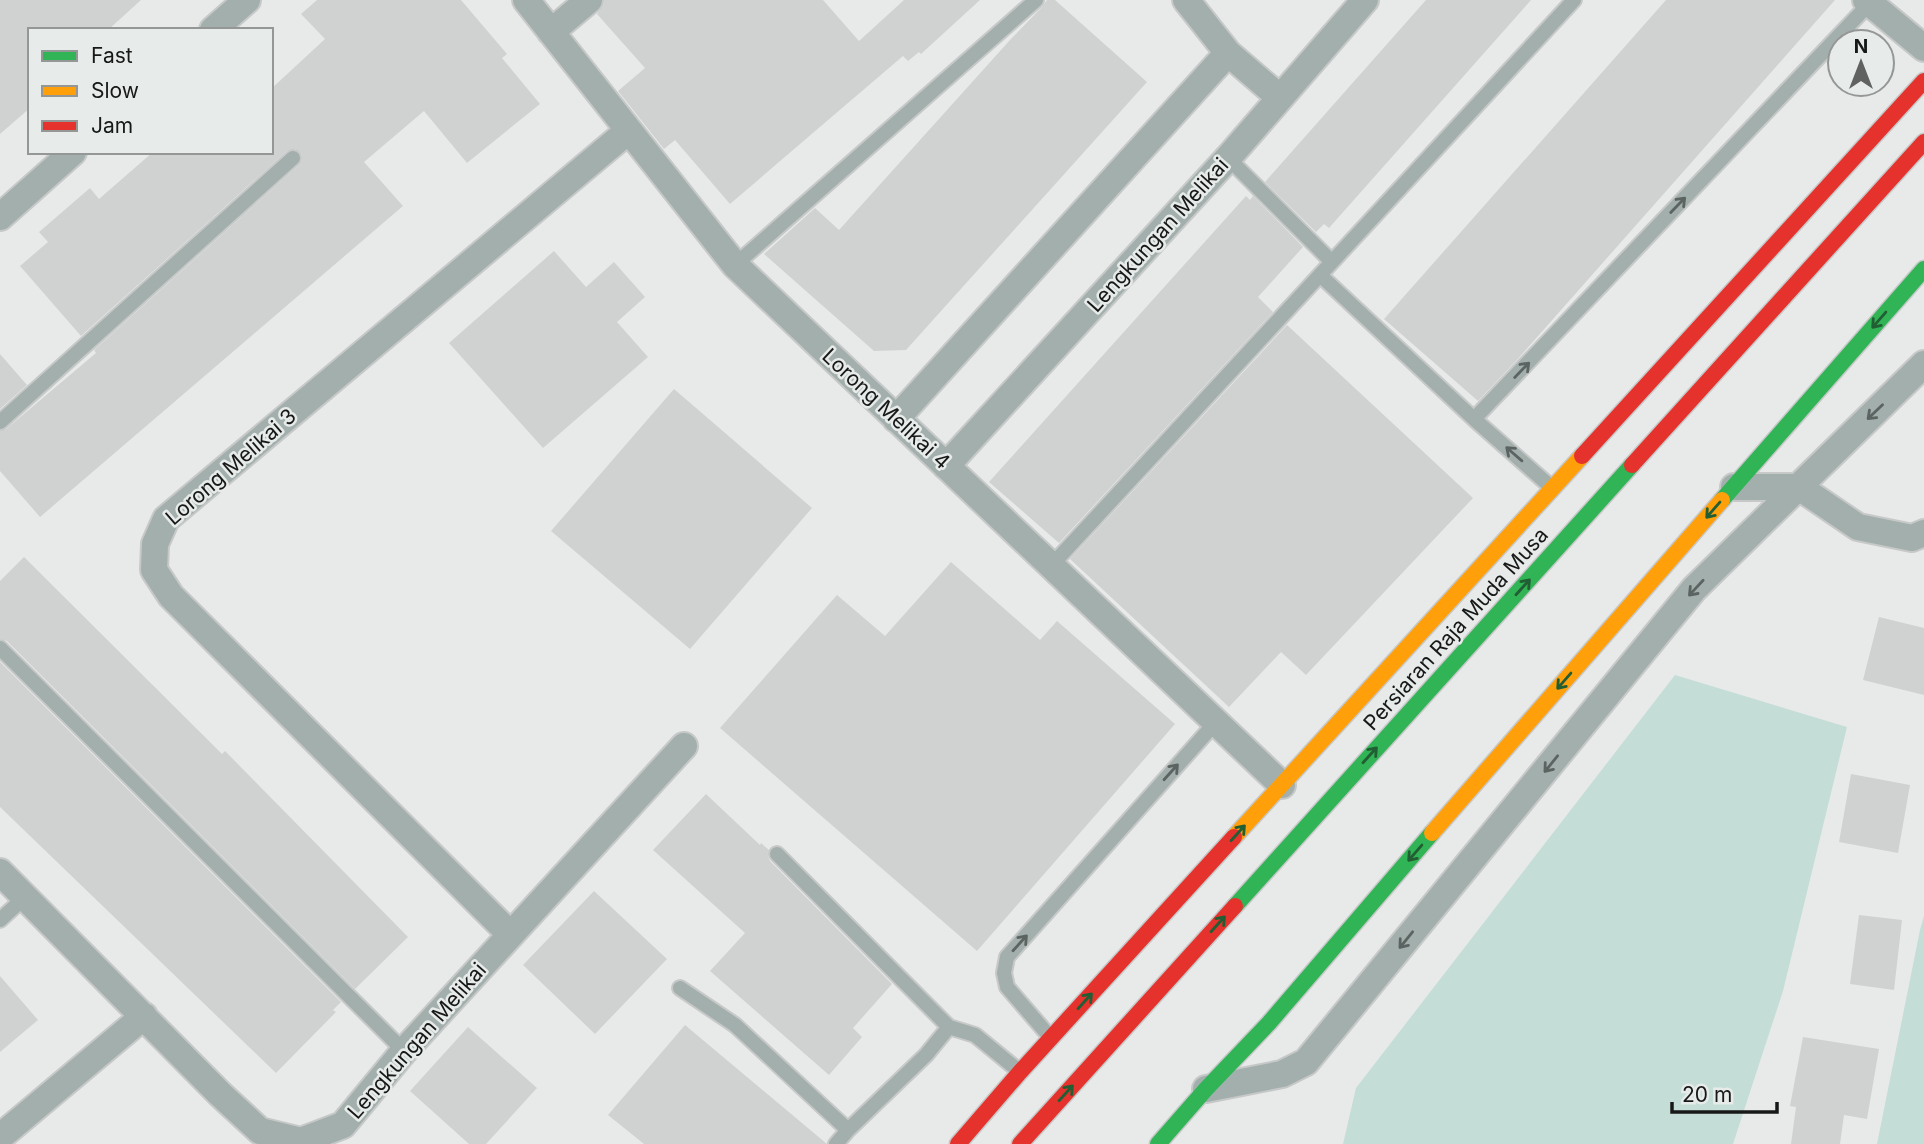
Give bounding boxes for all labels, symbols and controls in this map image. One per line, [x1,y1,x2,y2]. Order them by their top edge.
legend [28,28,273,154]
north arrow [1826,28,1896,98]
text: N [1854,35,1868,58]
text: Fast [91,43,133,68]
text: Slow [91,78,139,103]
text: Jam [91,113,133,138]
street label: Lengkungan Melikai [1082,153,1233,317]
one-way arrow [1670,197,1687,214]
one-way arrow [1871,311,1887,329]
street label: Lorong Melikai 4 [817,343,955,474]
one-way arrow [1513,362,1530,379]
street label: Lorong Melikai 3 [160,403,301,530]
one-way arrow [1867,403,1884,420]
one-way arrow [1505,446,1523,462]
one-way arrow [1705,501,1721,519]
street label: Persiaran Raja Muda Musa [1358,522,1553,735]
one-way arrow [1515,578,1531,596]
one-way arrow [1687,579,1704,596]
one-way arrow [1556,672,1572,690]
one-way arrow [1362,747,1378,765]
one-way arrow [1543,754,1558,772]
one-way arrow [1163,763,1179,781]
one-way arrow [1230,825,1247,842]
one-way arrow [1407,844,1423,862]
one-way arrow [1210,915,1226,933]
one-way arrow [1399,930,1414,948]
one-way arrow [1012,934,1028,952]
street label: Lengkungan Melikai [342,958,491,1124]
one-way arrow [1076,993,1093,1010]
scale bar [1672,1070,1777,1114]
text: 20 m [1682,1082,1732,1107]
one-way arrow [1057,1085,1074,1102]

